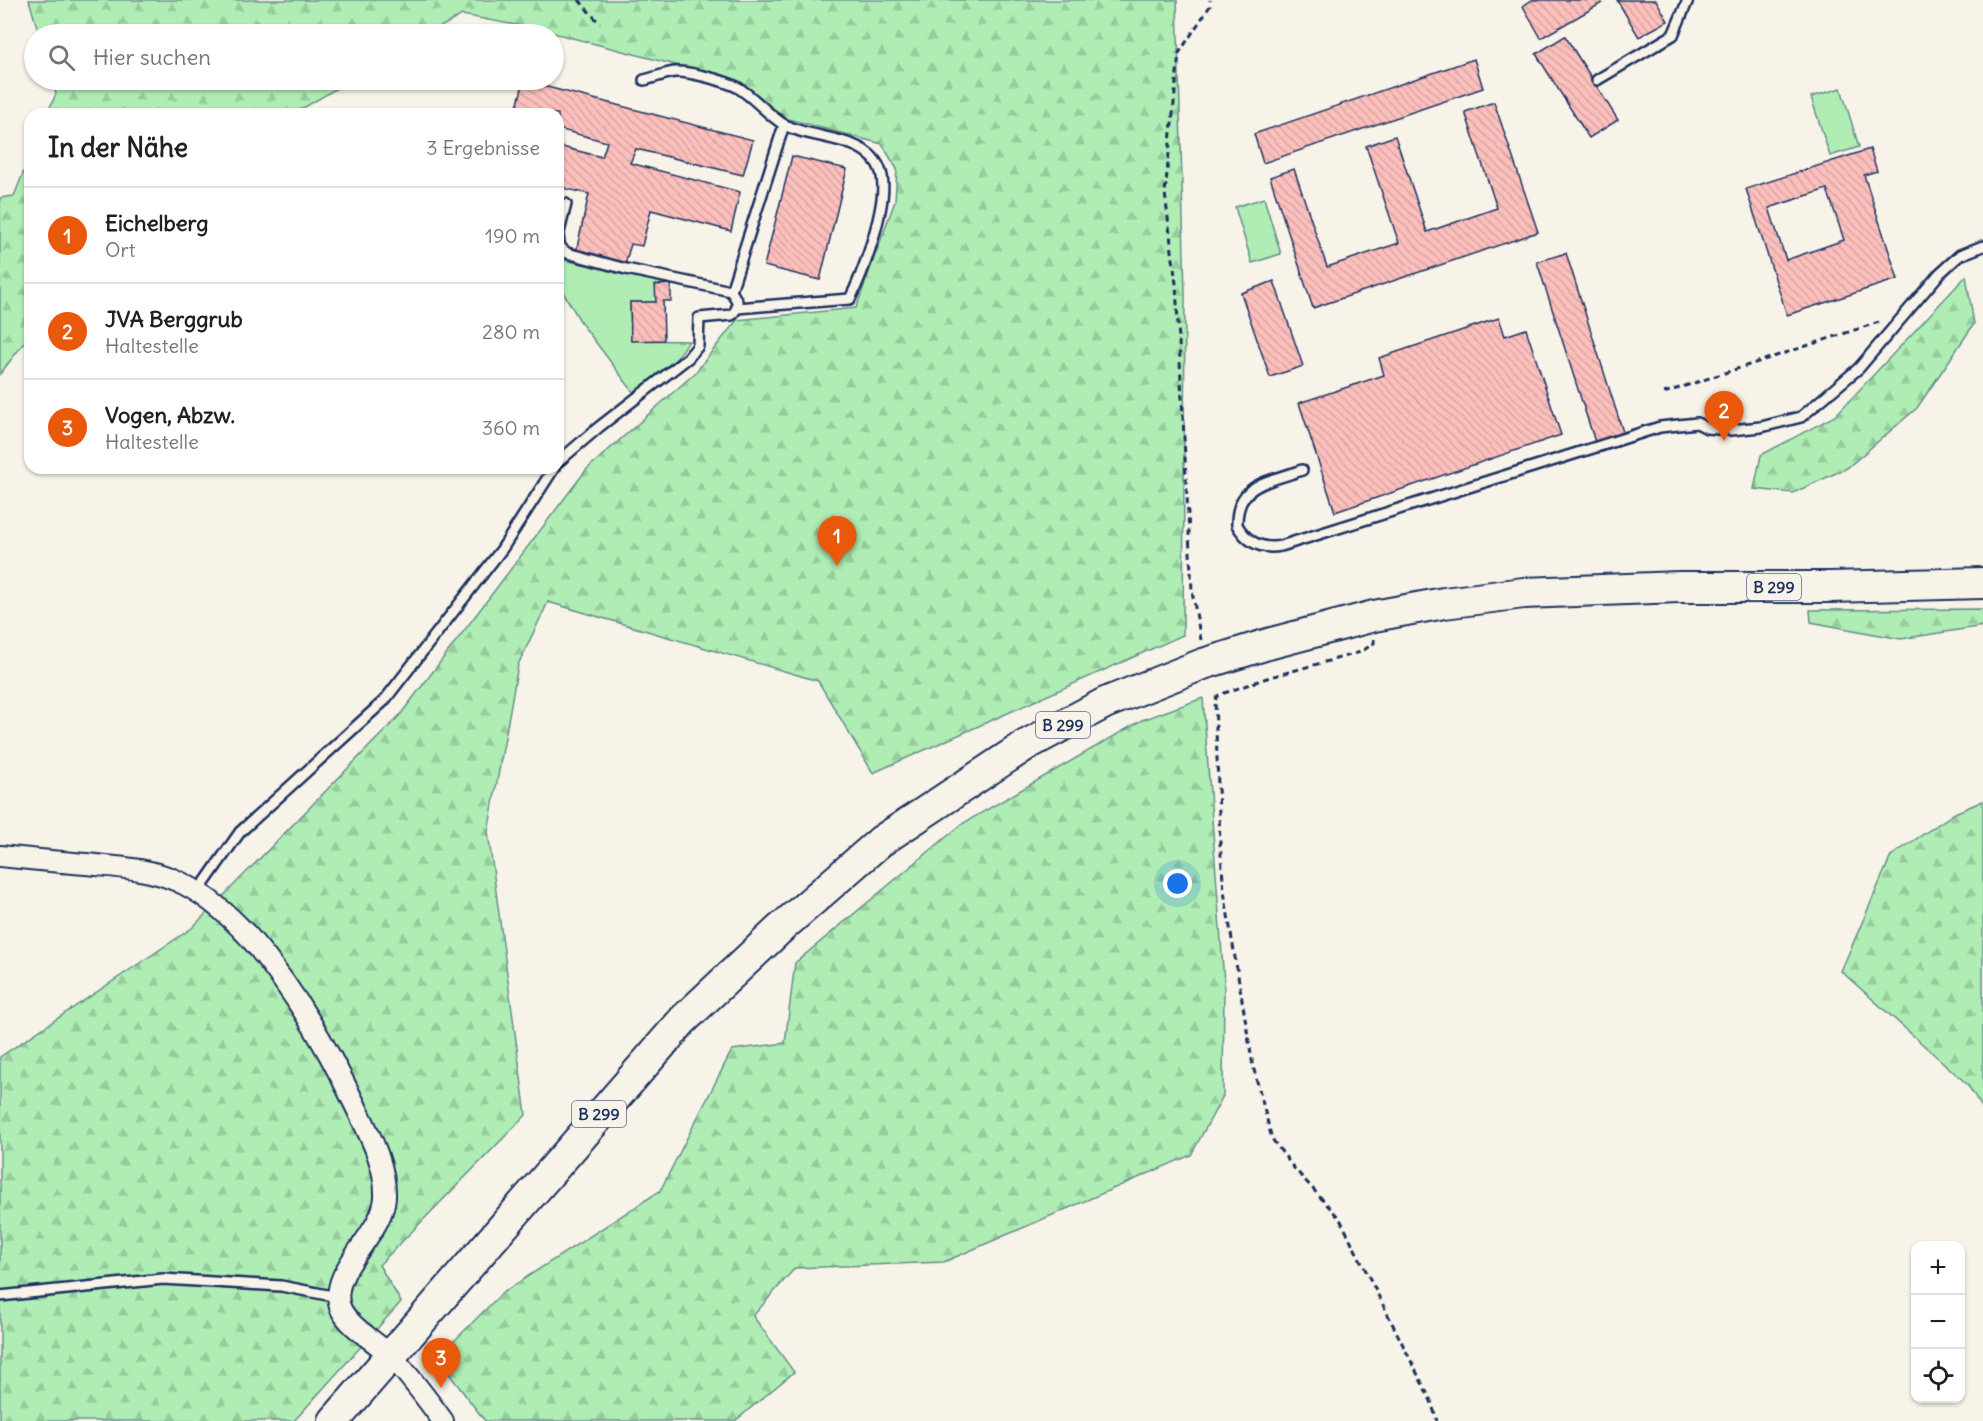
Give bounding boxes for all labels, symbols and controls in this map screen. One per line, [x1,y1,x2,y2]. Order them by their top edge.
search box [24,24,564,90]
icon: search [45,41,78,74]
text: Hier suchen [93,43,211,71]
text: In der Nähe [48,131,188,164]
text: 3 Ergebnisse [426,135,540,160]
text: Eichelberg [105,209,209,237]
text: 1 [64,223,71,248]
text: 190 m [485,223,540,248]
text: Ort [105,237,135,262]
text: JVA Berggrub [105,305,243,333]
text: 2 [62,319,73,344]
text: 280 m [482,319,540,344]
text: Haltestelle [105,333,199,358]
pin: 2 [1704,392,1744,441]
text: Vogen, Abzw. [105,401,235,429]
text: 3 [62,415,73,440]
text: 360 m [482,415,540,440]
text: Haltestelle [105,429,199,454]
pin: 1 [818,516,856,566]
road number: B 299 [1747,574,1801,600]
road number: B 299 [1036,712,1090,738]
your location [1163,869,1192,898]
road number: B 299 [572,1101,626,1127]
map controls [1911,1241,1965,1403]
button: + [1911,1241,1965,1295]
button: − [1911,1295,1965,1349]
pin: 3 [422,1338,460,1388]
button: locate [1911,1349,1965,1403]

